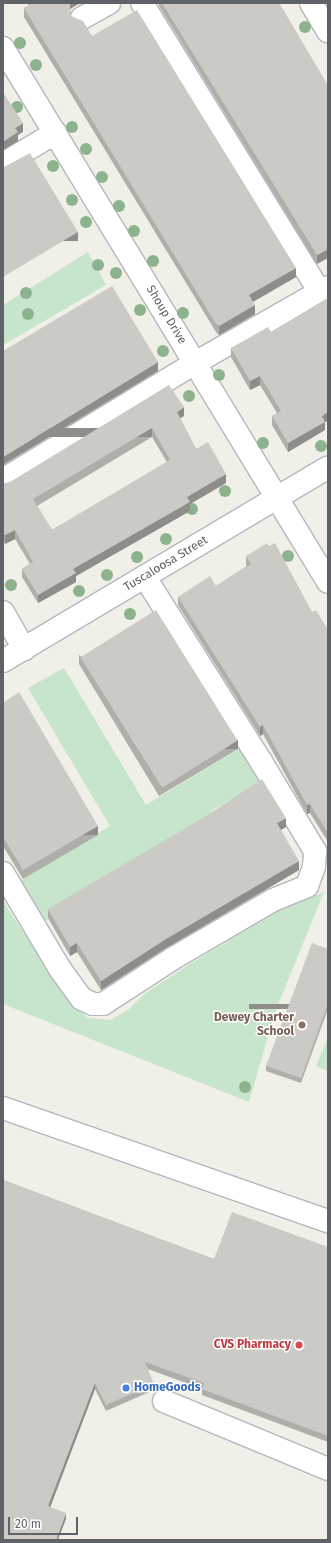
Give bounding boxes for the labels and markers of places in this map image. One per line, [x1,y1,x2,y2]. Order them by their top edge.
place label: Dewey Charter School [214,1011,294,1039]
marker: Dewey Charter School [297,1020,307,1030]
place label: CVS Pharmacy [214,1338,291,1352]
marker: CVS Pharmacy [294,1340,304,1350]
place label: HomeGoods [134,1381,201,1395]
marker: HomeGoods [121,1383,131,1393]

